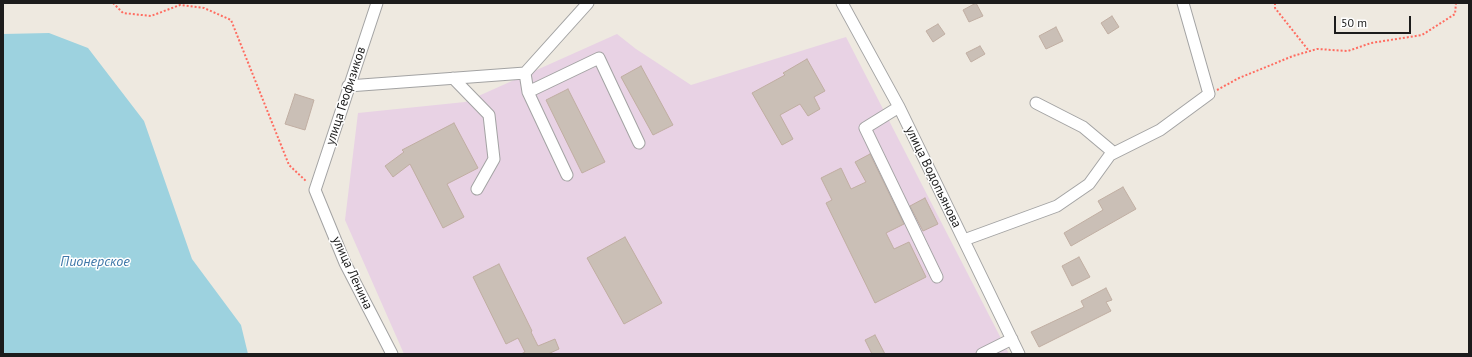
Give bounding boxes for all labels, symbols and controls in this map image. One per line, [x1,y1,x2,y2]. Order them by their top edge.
scale bar [1336,8,1413,34]
text: 50 m [1341,15,1367,30]
street label: улица Геофизиков [323,45,369,147]
street label: улица Водопьянова [902,124,964,230]
street label: улица Ленина [328,234,376,312]
water label: Пионерское [60,254,130,270]

